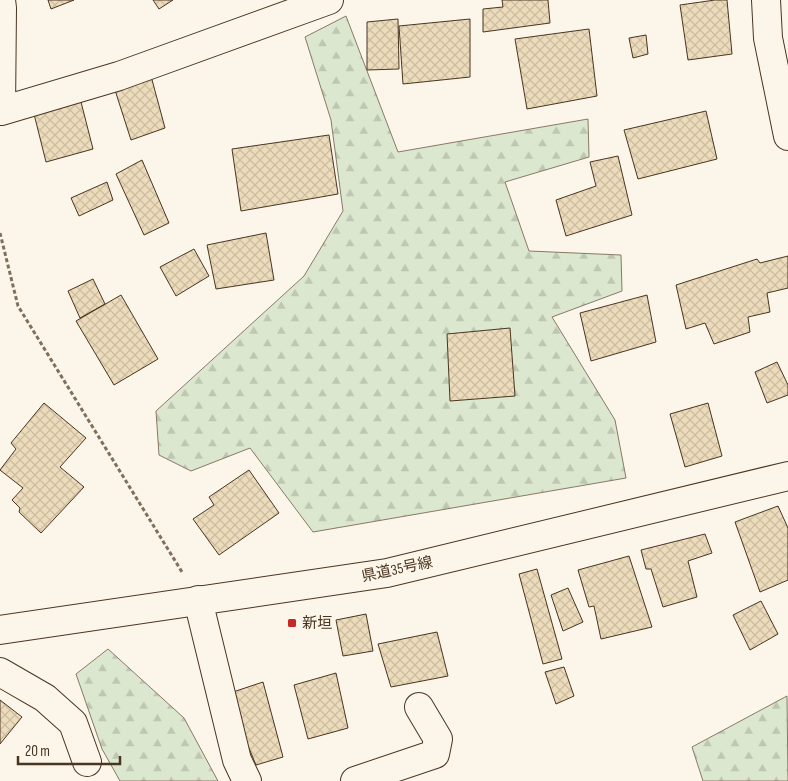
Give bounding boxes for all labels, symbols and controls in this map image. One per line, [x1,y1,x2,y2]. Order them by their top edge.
street label: 県道35号線 [360,553,434,586]
place label: 新垣 [302,614,332,633]
marker: 新垣 [286,617,298,629]
scale bar [18,734,120,766]
text: 20 m [25,742,50,761]

